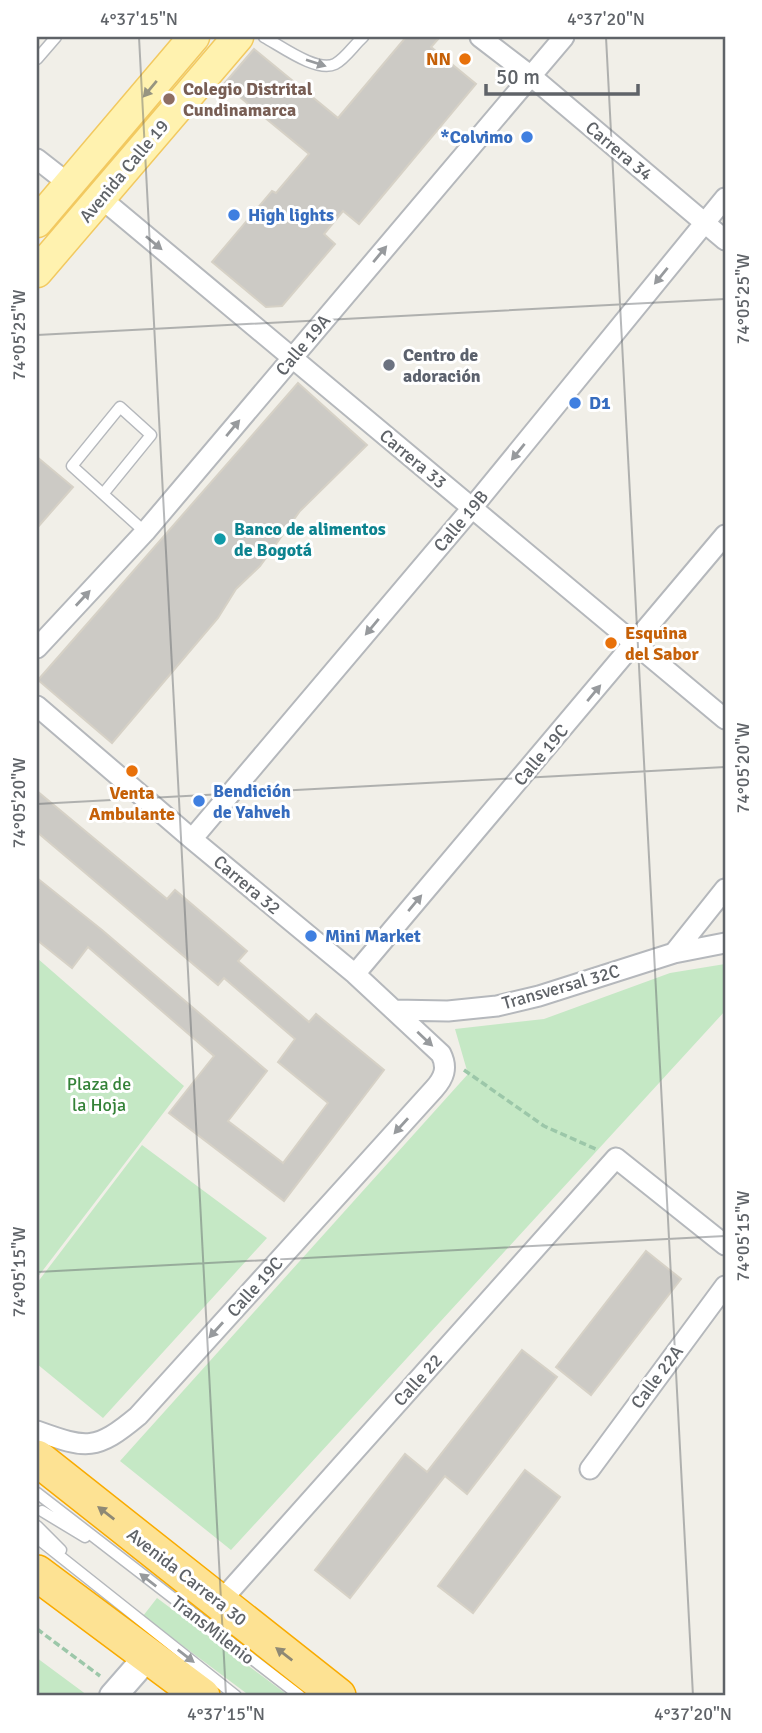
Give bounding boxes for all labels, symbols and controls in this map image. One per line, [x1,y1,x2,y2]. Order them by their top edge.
text: 4°37'15"N [100,8,178,30]
text: 4°37'20"N [567,8,645,30]
place label: NN [426,48,451,70]
marker: NN [457,51,473,67]
scale bar [486,52,638,96]
one-way arrow [306,58,327,69]
text: 50 m [496,64,540,90]
place label: Colegio Distrital Cundinamarca [183,78,313,121]
one-way arrow [142,80,158,98]
marker: Colegio Distrital Cundinamarca [161,91,177,107]
street label: Avenida Calle 19 [75,115,173,227]
street label: Carrera 34 [581,117,657,186]
place label: *Colvimo [440,126,513,148]
marker: *Colvimo [519,129,535,145]
place label: High lights [248,204,334,226]
marker: High lights [226,207,242,223]
one-way arrow [145,235,163,250]
one-way arrow [372,245,388,263]
text: 74°05'25"W [732,254,754,344]
one-way arrow [654,266,669,284]
text: 74°05'25"W [8,290,30,380]
street label: Calle 19A [271,310,335,380]
place label: Centro de adoración [403,344,481,387]
marker: Centro de adoración [381,357,397,373]
place label: D1 [589,392,611,414]
marker: D1 [567,395,583,411]
one-way arrow [226,419,241,437]
street label: Carrera 33 [375,425,451,493]
one-way arrow [510,443,525,461]
street label: Calle 19B [429,486,493,556]
place label: Banco de alimentos de Bogotá [234,518,386,561]
marker: Banco de alimentos de Bogotá [212,531,228,547]
one-way arrow [75,590,91,607]
one-way arrow [365,618,380,635]
place label: Esquina del Sabor [625,622,700,665]
marker: Esquina del Sabor [603,635,619,651]
one-way arrow [586,684,601,701]
street label: Calle 19C [509,720,573,790]
text: 74°05'20"W [732,723,754,813]
text: 74°05'20"W [8,758,30,848]
marker: Venta Ambulante [124,763,140,779]
place label: Bendición de Yahveh [213,780,291,823]
place label: Venta Ambulante [89,782,175,825]
marker: Bendición de Yahveh [191,793,207,809]
street label: Carrera 32 [209,851,285,919]
one-way arrow [407,895,422,912]
place label: Mini Market [325,925,421,947]
marker: Mini Market [303,928,319,944]
street label: Transversal 32C [500,960,623,1014]
one-way arrow [416,1031,433,1047]
park label: Plaza de la Hoja [67,1073,131,1116]
one-way arrow [394,1117,410,1134]
text: 74°05'15"W [732,1191,754,1281]
text: 74°05'15"W [8,1227,30,1317]
street label: Calle 19C [222,1252,288,1322]
one-way arrow [208,1321,224,1338]
street label: Calle 22A [626,1341,688,1413]
street label: Calle 22 [389,1349,447,1411]
one-way arrow [97,1506,114,1521]
street label: Avenida Carrera 30 [123,1523,251,1631]
one-way arrow [140,1572,158,1587]
street label: TransMilenio [167,1591,259,1669]
one-way arrow [275,1648,293,1662]
one-way arrow [177,1649,195,1664]
text: 4°37'15"N [187,1703,265,1725]
text: 4°37'20"N [654,1703,732,1725]

